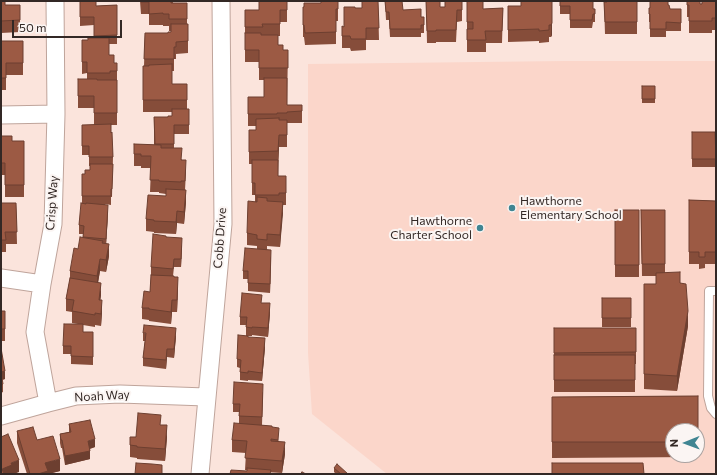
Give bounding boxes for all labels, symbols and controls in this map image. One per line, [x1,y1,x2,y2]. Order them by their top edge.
scale bar [14,12,124,38]
text: 50 m [19,20,47,34]
street label: Crisp Way [43,175,61,231]
place label: Hawthorne Elementary School [520,194,622,222]
marker: Hawthorne Elementary School [507,203,517,213]
street label: Cobb Drive [211,207,229,269]
place label: Hawthorne Charter School [390,214,472,242]
marker: Hawthorne Charter School [475,223,485,233]
street label: Noah Way [74,387,130,405]
north arrow [665,423,705,463]
text: N [667,439,680,447]

